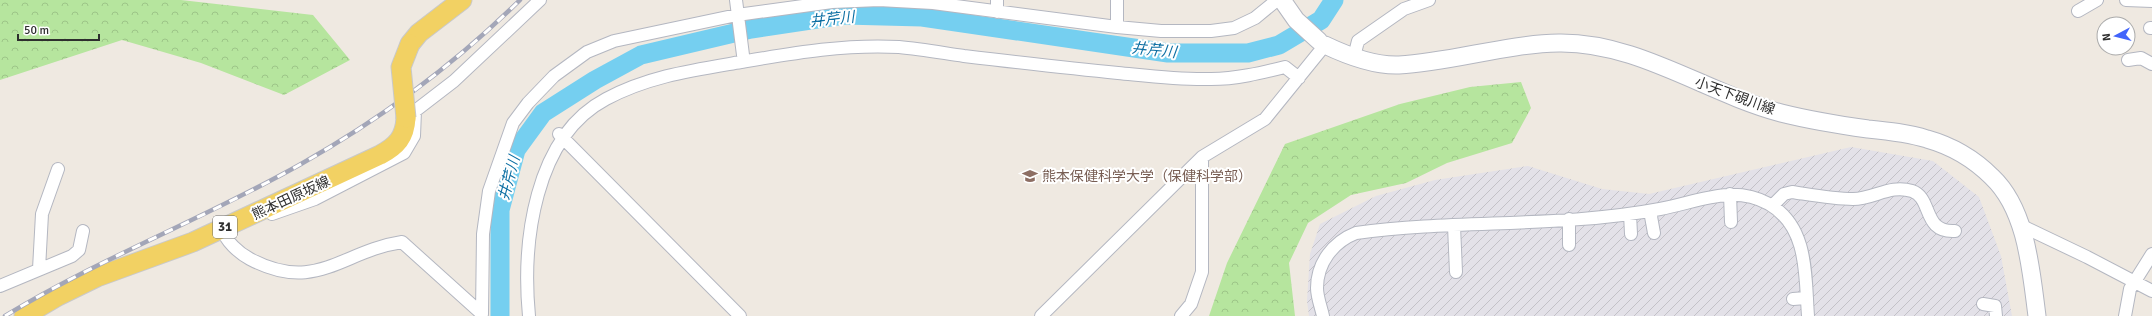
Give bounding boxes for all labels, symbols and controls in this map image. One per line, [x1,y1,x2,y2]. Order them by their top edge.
water label: 井芹川 [809,7,857,30]
scale bar [18,16,99,42]
north arrow [2096,16,2136,56]
text: 50 m [24,23,49,38]
text: N [2100,33,2113,42]
water label: 井芹川 [1131,39,1179,62]
street label: 小天下硯川線 [1693,74,1777,118]
water label: 井芹川 [494,152,524,202]
school or university icon: 熊本保健科学大学（保健科学部） [1021,167,1039,185]
place label: 熊本保健科学大学（保健科学部） [1042,168,1252,185]
street label: 熊本田原坂線 [249,173,333,223]
road number: 31 [213,216,237,238]

